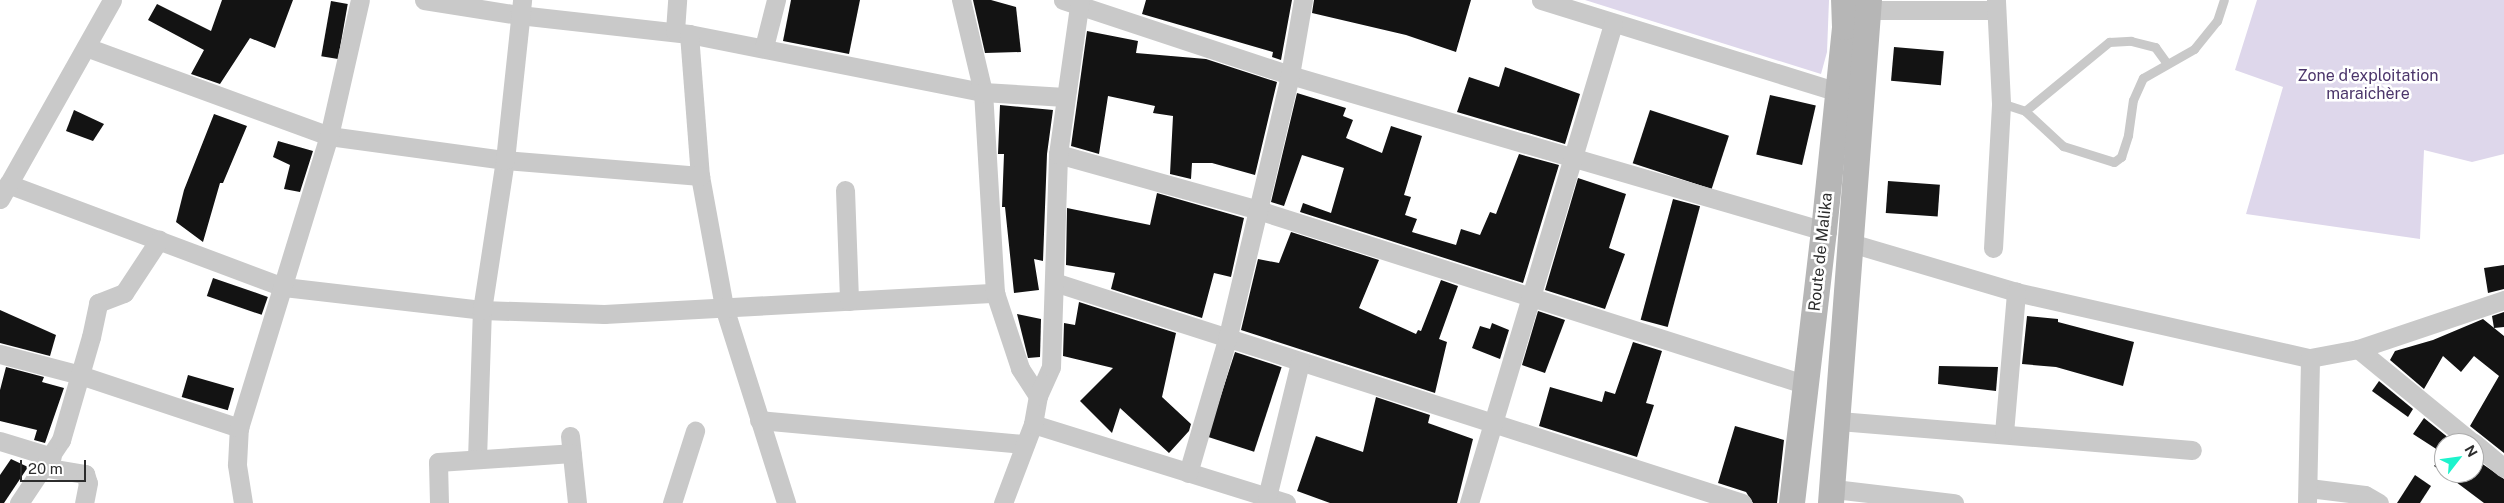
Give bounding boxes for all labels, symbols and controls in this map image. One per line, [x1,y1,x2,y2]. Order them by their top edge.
park label: Zone d'exploitation maraichère [2297,66,2439,104]
street label: Route de Malika [1805,191,1837,313]
north arrow [2434,433,2484,483]
text: N [2461,442,2481,460]
scale bar [22,450,89,482]
text: 20 m [28,460,63,477]

